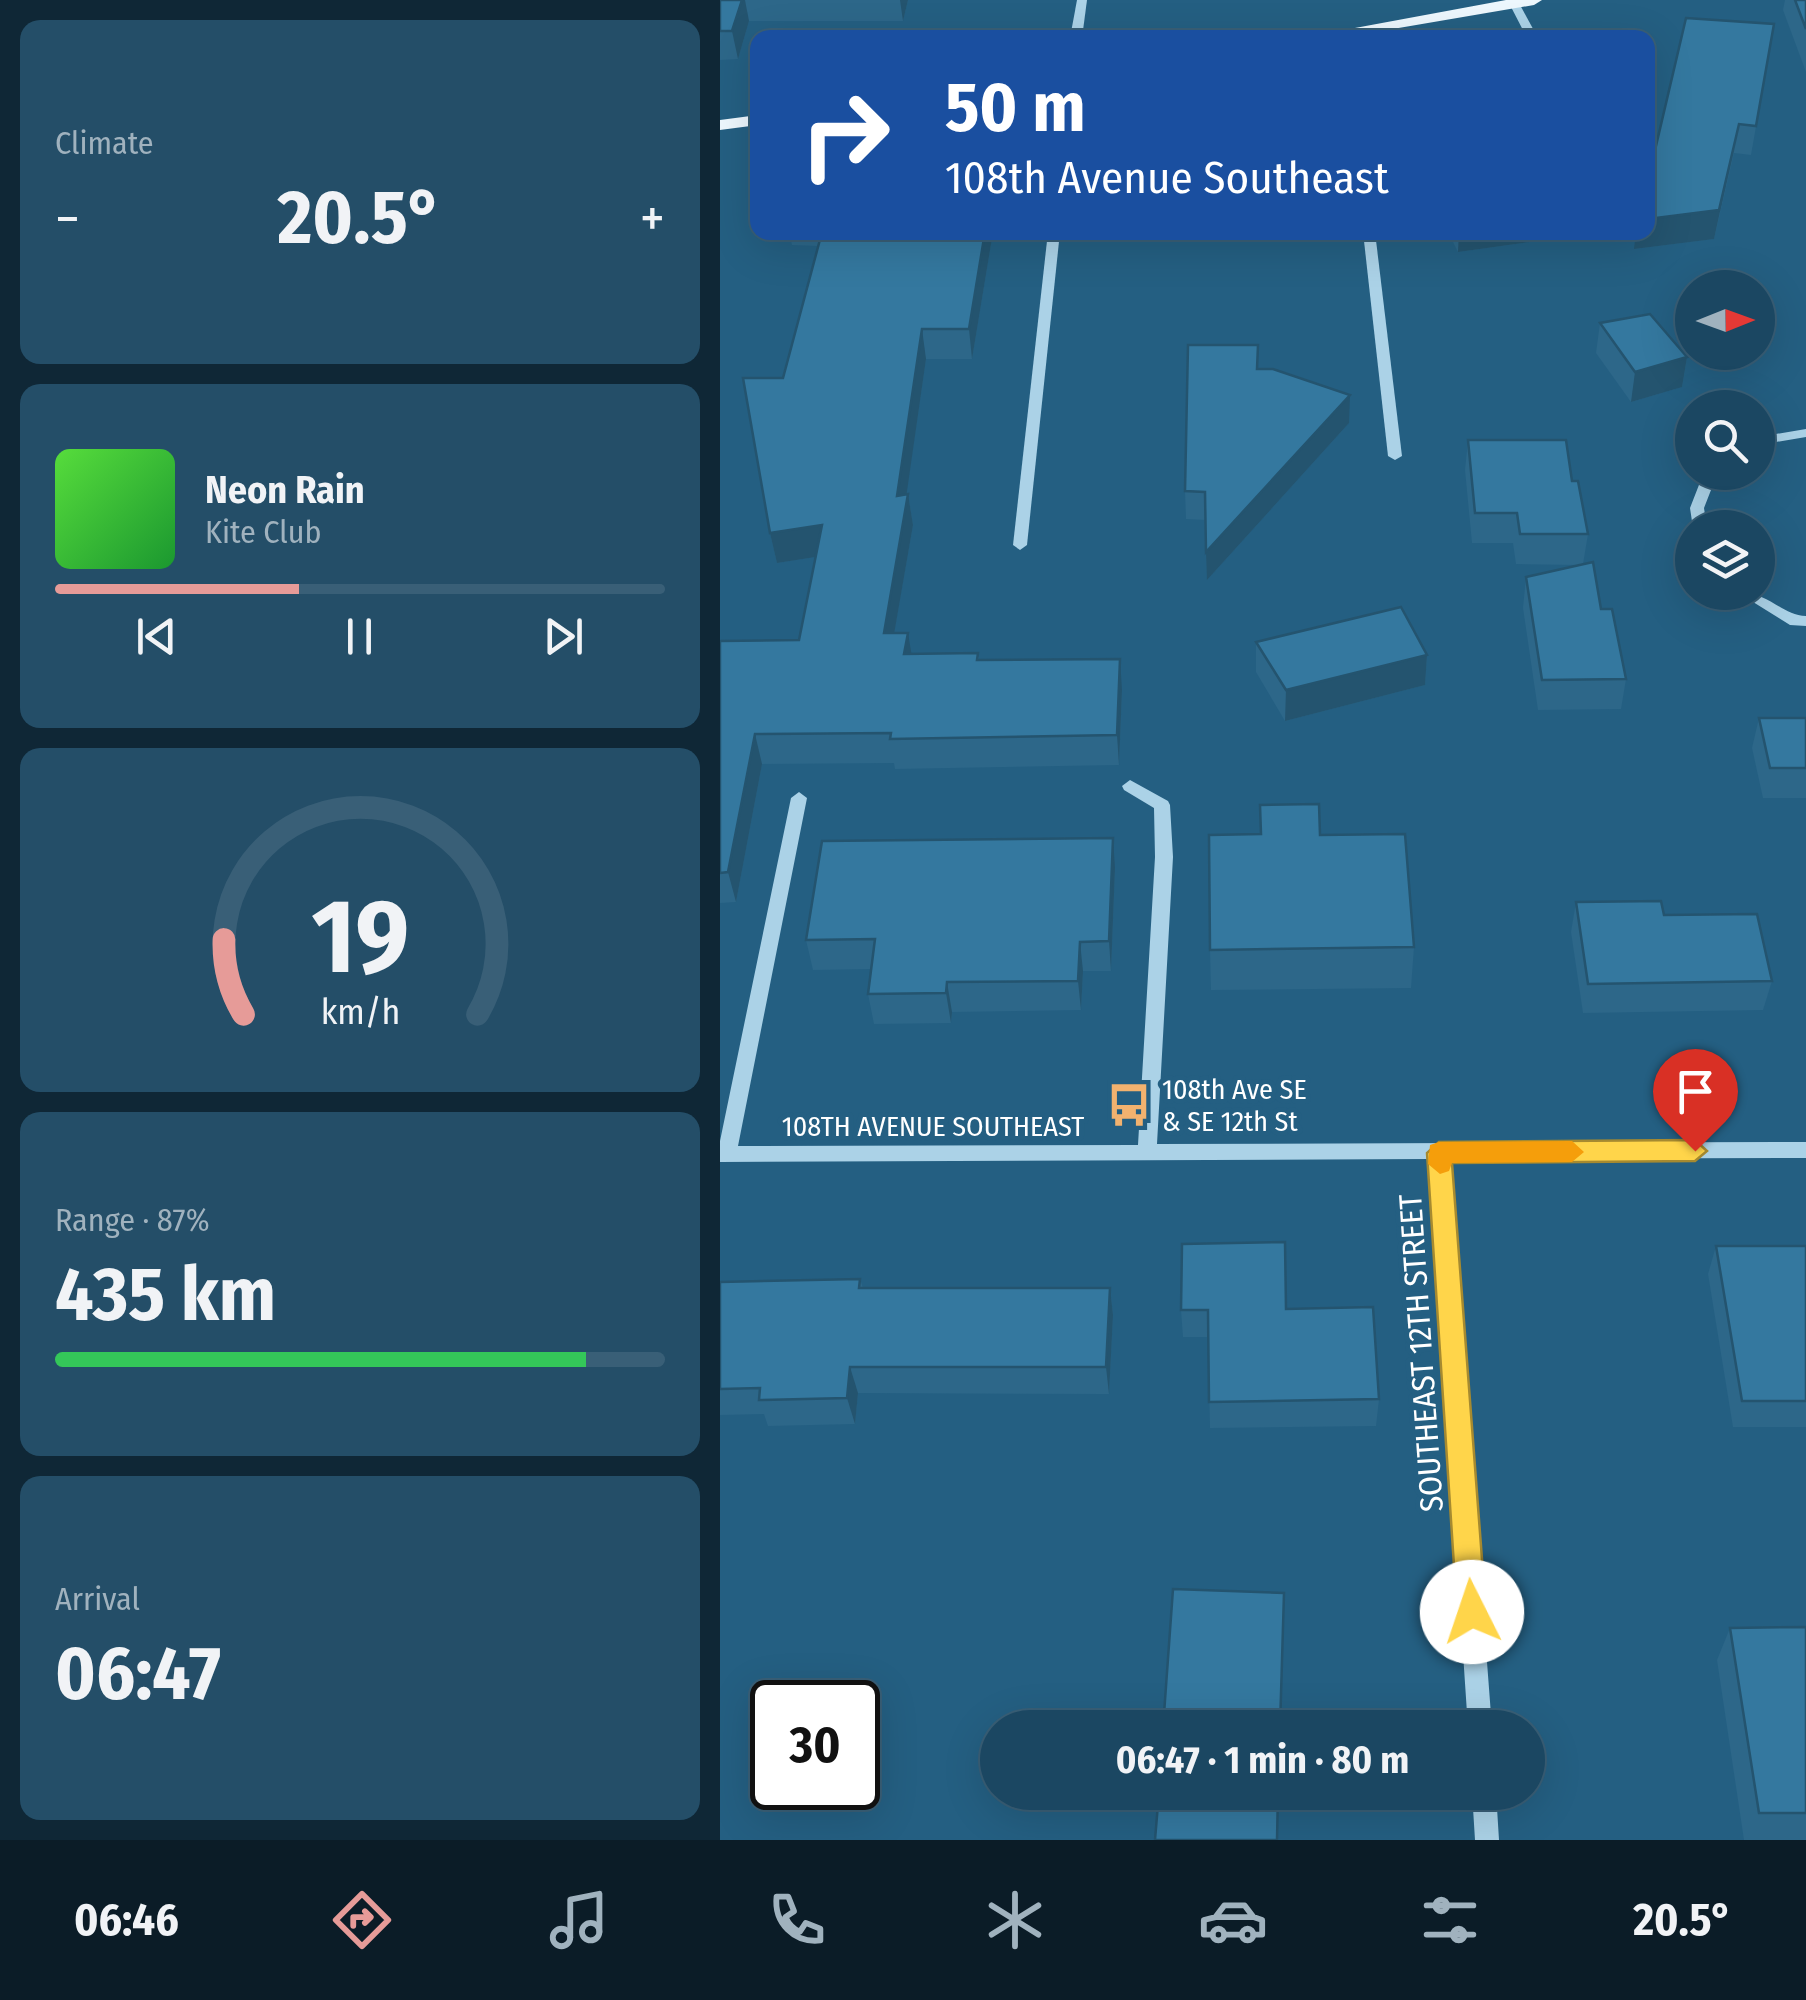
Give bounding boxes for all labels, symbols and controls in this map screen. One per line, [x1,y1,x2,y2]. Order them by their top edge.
text: 50 m [945,66,1086,150]
icon: right [780,70,910,200]
text: Climate [55,124,154,162]
text: 108th Avenue Southeast [945,151,1389,205]
text: 20.5° [278,173,442,263]
text: − [55,186,80,252]
text: + [640,186,665,252]
north arrow [1675,270,1775,370]
map controls [1675,270,1775,610]
button: search [1675,390,1775,490]
text: Neon Rain [205,467,365,513]
button: layers [1675,510,1775,610]
text: Kite Club [205,513,321,551]
icon: previous [129,609,184,664]
icon: pause [332,609,387,664]
icon: next [536,609,591,664]
text: 19 [311,875,409,1000]
text: km/h [320,991,400,1033]
pin [1653,1049,1738,1152]
icon: arrive [1668,1064,1723,1119]
place label: 108th Ave SE & SE 12th St [1162,1073,1307,1138]
bus stop icon: 108th Ave SE & SE 12th St [1105,1081,1153,1129]
street label: 108TH AVENUE SOUTHEAST [782,1110,1084,1143]
street label: SOUTHEAST 12TH STREET [1391,1193,1451,1513]
text: Range · 87% [55,1201,210,1239]
text: 435 km [55,1250,276,1340]
position arrow [1420,1560,1524,1664]
text: Arrival [55,1580,140,1618]
text: 06:47 [55,1629,221,1719]
speed limit sign: 30 [750,1680,880,1810]
text: 06:47 · 1 min · 80 m [1116,1737,1409,1783]
icon: directions [327,1885,397,1955]
icon: music [544,1885,614,1955]
icon: phone [762,1885,832,1955]
icon: climate [980,1885,1050,1955]
icon: car [1198,1885,1268,1955]
icon: filters [1415,1885,1485,1955]
text: 06:46 [74,1893,179,1947]
text: 20.5° [1633,1893,1732,1947]

